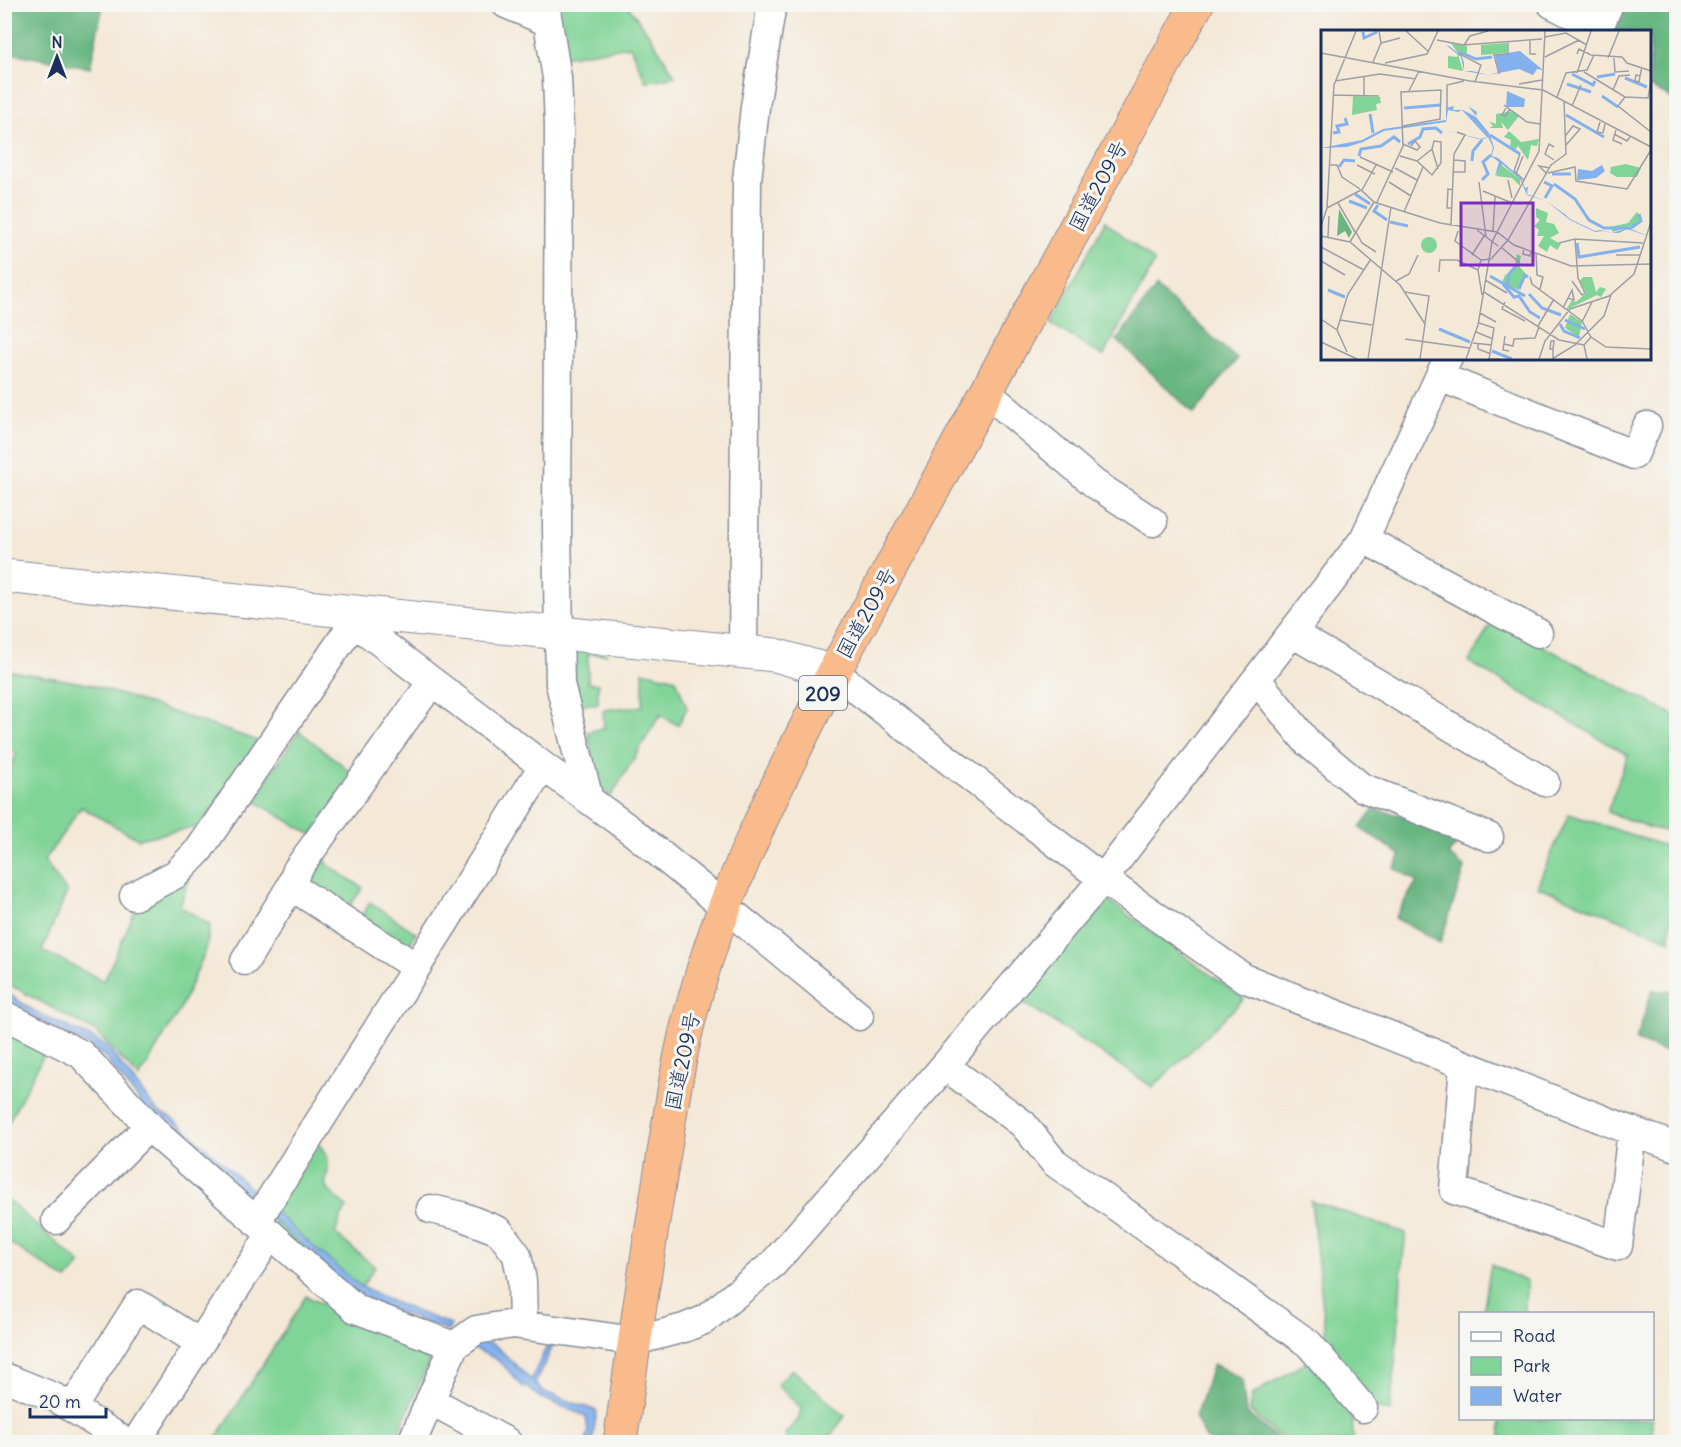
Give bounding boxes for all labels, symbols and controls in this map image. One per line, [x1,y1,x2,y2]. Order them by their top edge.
north arrow [27,27,87,87]
inset map [1321,30,1651,360]
text: N [51,32,63,52]
street label: 国道209号 [1063,135,1133,237]
street label: 国道209号 [830,563,902,663]
road number: 209 [799,676,847,710]
street label: 国道209号 [658,1009,706,1113]
legend [1459,1312,1654,1420]
text: Road [1513,1324,1556,1347]
text: Park [1513,1354,1550,1377]
scale bar [30,1381,106,1419]
text: Water [1513,1384,1563,1407]
text: 20 m [39,1390,81,1413]

